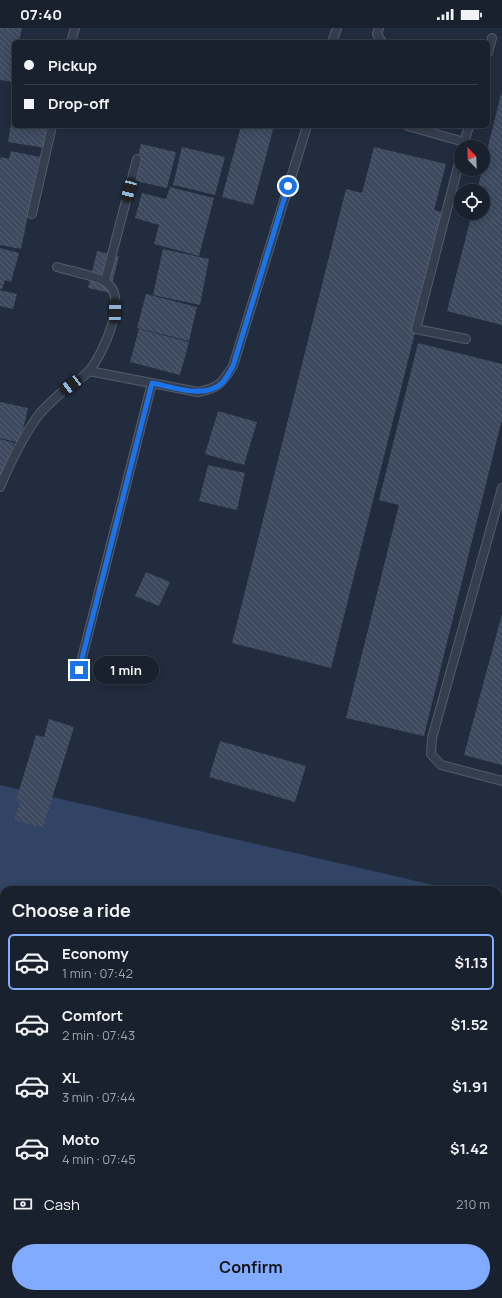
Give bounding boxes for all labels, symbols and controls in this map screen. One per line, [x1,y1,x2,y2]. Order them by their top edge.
text: 07:40 [20,4,62,25]
text: Pickup [48,55,97,76]
text: Drop-off [48,93,109,114]
north arrow [454,140,490,176]
map controls [454,140,490,220]
car [120,177,138,203]
route start [279,177,297,195]
button: locate [454,184,490,220]
car [109,299,121,323]
car [58,373,84,397]
callout: 1 min [93,656,159,684]
route end [70,661,88,679]
text: 1 min [110,661,142,679]
text: Choose a ride [12,898,131,922]
text: Economy [62,943,129,964]
icon: car [14,944,50,980]
text: $1.13 [455,952,488,973]
text: 1 min · 07:42 [62,964,133,982]
text: Comfort [62,1005,123,1026]
icon: car [14,1006,50,1042]
text: $1.52 [451,1014,488,1035]
text: 2 min · 07:43 [62,1026,135,1044]
text: XL [62,1067,80,1088]
icon: car [14,1068,50,1104]
text: $1.91 [452,1076,488,1097]
text: 3 min · 07:44 [62,1088,136,1106]
text: Moto [62,1129,99,1150]
icon: car [14,1130,50,1166]
text: $1.42 [450,1138,488,1159]
text: 4 min · 07:45 [62,1150,136,1168]
icon: cash [12,1193,34,1215]
text: Cash [44,1194,80,1215]
text: 210 m [456,1195,490,1213]
button: Confirm [12,1244,490,1290]

